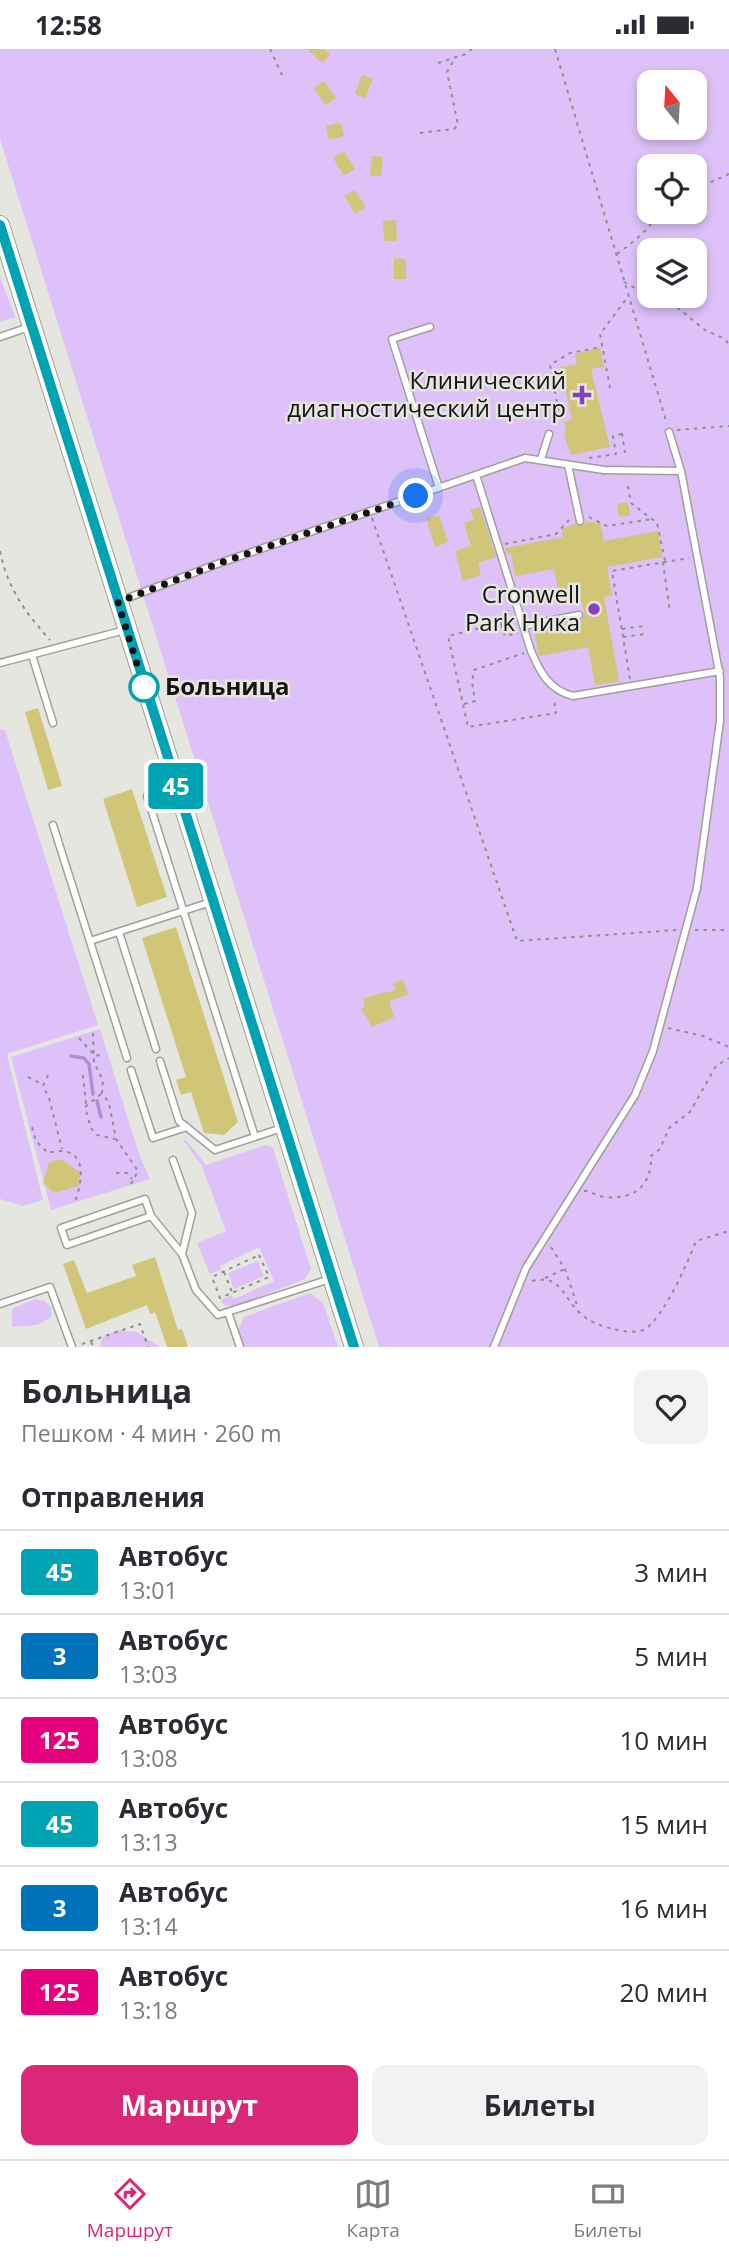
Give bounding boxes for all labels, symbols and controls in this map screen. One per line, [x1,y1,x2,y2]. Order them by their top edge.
text: 12:58 [35,7,102,43]
north arrow [637,70,707,140]
map controls [637,70,707,308]
button: locate [637,154,707,224]
button: layers [637,238,707,308]
place label: Клинический диагностический центр [287,363,566,424]
marker: Клинический диагностический центр [572,385,592,405]
your location [398,478,433,513]
place label: Cronwell Park Ника [465,577,580,638]
marker: Cronwell Park Ника [586,601,602,617]
place label: Больница [165,669,290,702]
marker: Больница [129,672,159,702]
line badge: 45 [144,763,208,809]
text: 45 [162,769,190,802]
text: Больница [21,1368,192,1413]
button: heart [634,1370,708,1444]
text: Пешком · 4 мин · 260 m [21,1417,282,1449]
text: Отправления [21,1479,205,1515]
text: Автобус [119,1538,228,1574]
text: 3 мин [634,1554,708,1590]
text: 45 [46,1555,73,1588]
text: 13:01 [119,1574,178,1606]
text: Автобус [119,1622,228,1658]
text: 5 мин [634,1638,708,1674]
text: 3 [53,1639,66,1672]
text: 13:03 [119,1658,178,1690]
text: Автобус [119,1706,228,1742]
text: 10 мин [619,1722,708,1758]
text: 125 [39,1723,80,1756]
text: 13:08 [119,1742,178,1774]
text: Автобус [119,1790,228,1826]
text: 15 мин [619,1806,708,1842]
text: 45 [46,1807,73,1840]
text: 13:13 [119,1826,178,1858]
text: Автобус [119,1874,228,1910]
text: 16 мин [619,1890,708,1926]
text: 3 [53,1891,66,1924]
text: 13:14 [119,1910,178,1942]
text: Автобус [119,1958,228,1994]
text: 20 мин [619,1974,708,2010]
text: 125 [39,1975,80,2008]
text: 13:18 [119,1994,178,2026]
button: Маршрут [21,2065,358,2145]
button: Билеты [372,2065,708,2145]
tab: Маршрут [87,2175,173,2243]
tab: Карта [347,2175,400,2243]
tab: Билеты [573,2175,642,2243]

